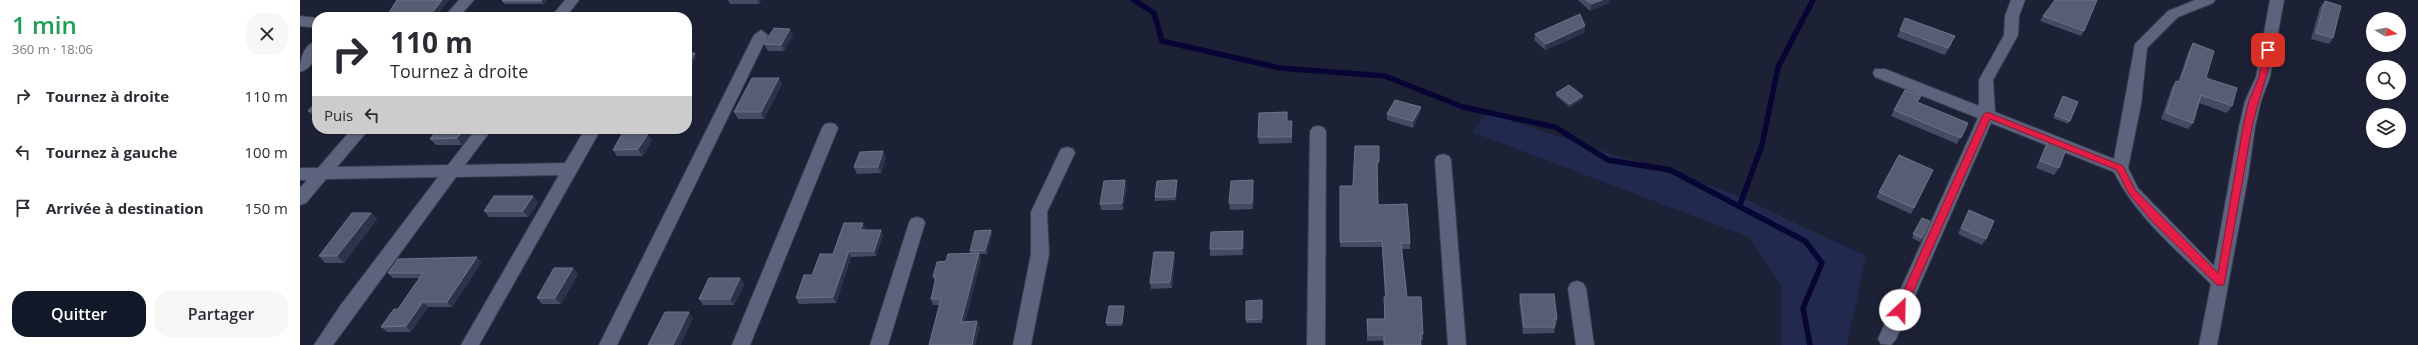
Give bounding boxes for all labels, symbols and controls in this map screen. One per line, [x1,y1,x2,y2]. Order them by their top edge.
text: 1 min [12,8,77,41]
north arrow [2366,12,2406,52]
map controls [2366,12,2406,148]
button: close [246,13,288,55]
text: 110 m [390,23,473,61]
icon: right [324,28,376,80]
pin [2251,33,2285,67]
icon: arrive [2257,39,2279,61]
text: 360 m · 18:06 [12,40,93,58]
text: Tournez à droite [390,59,528,83]
button: search [2366,60,2406,100]
icon: right [12,85,34,107]
text: Tournez à droite [46,86,169,106]
text: 110 m [244,86,288,106]
icon: left [361,104,383,126]
text: Puis [324,105,353,125]
button: layers [2366,108,2406,148]
icon: left [12,141,34,163]
text: Tournez à gauche [46,142,177,162]
text: 100 m [244,142,288,162]
icon: arrive [12,197,34,219]
text: Arrivée à destination [46,198,204,218]
text: 150 m [244,198,288,218]
position arrow [1879,289,1921,331]
button: Quitter [12,291,146,337]
button: Partager [154,291,288,337]

